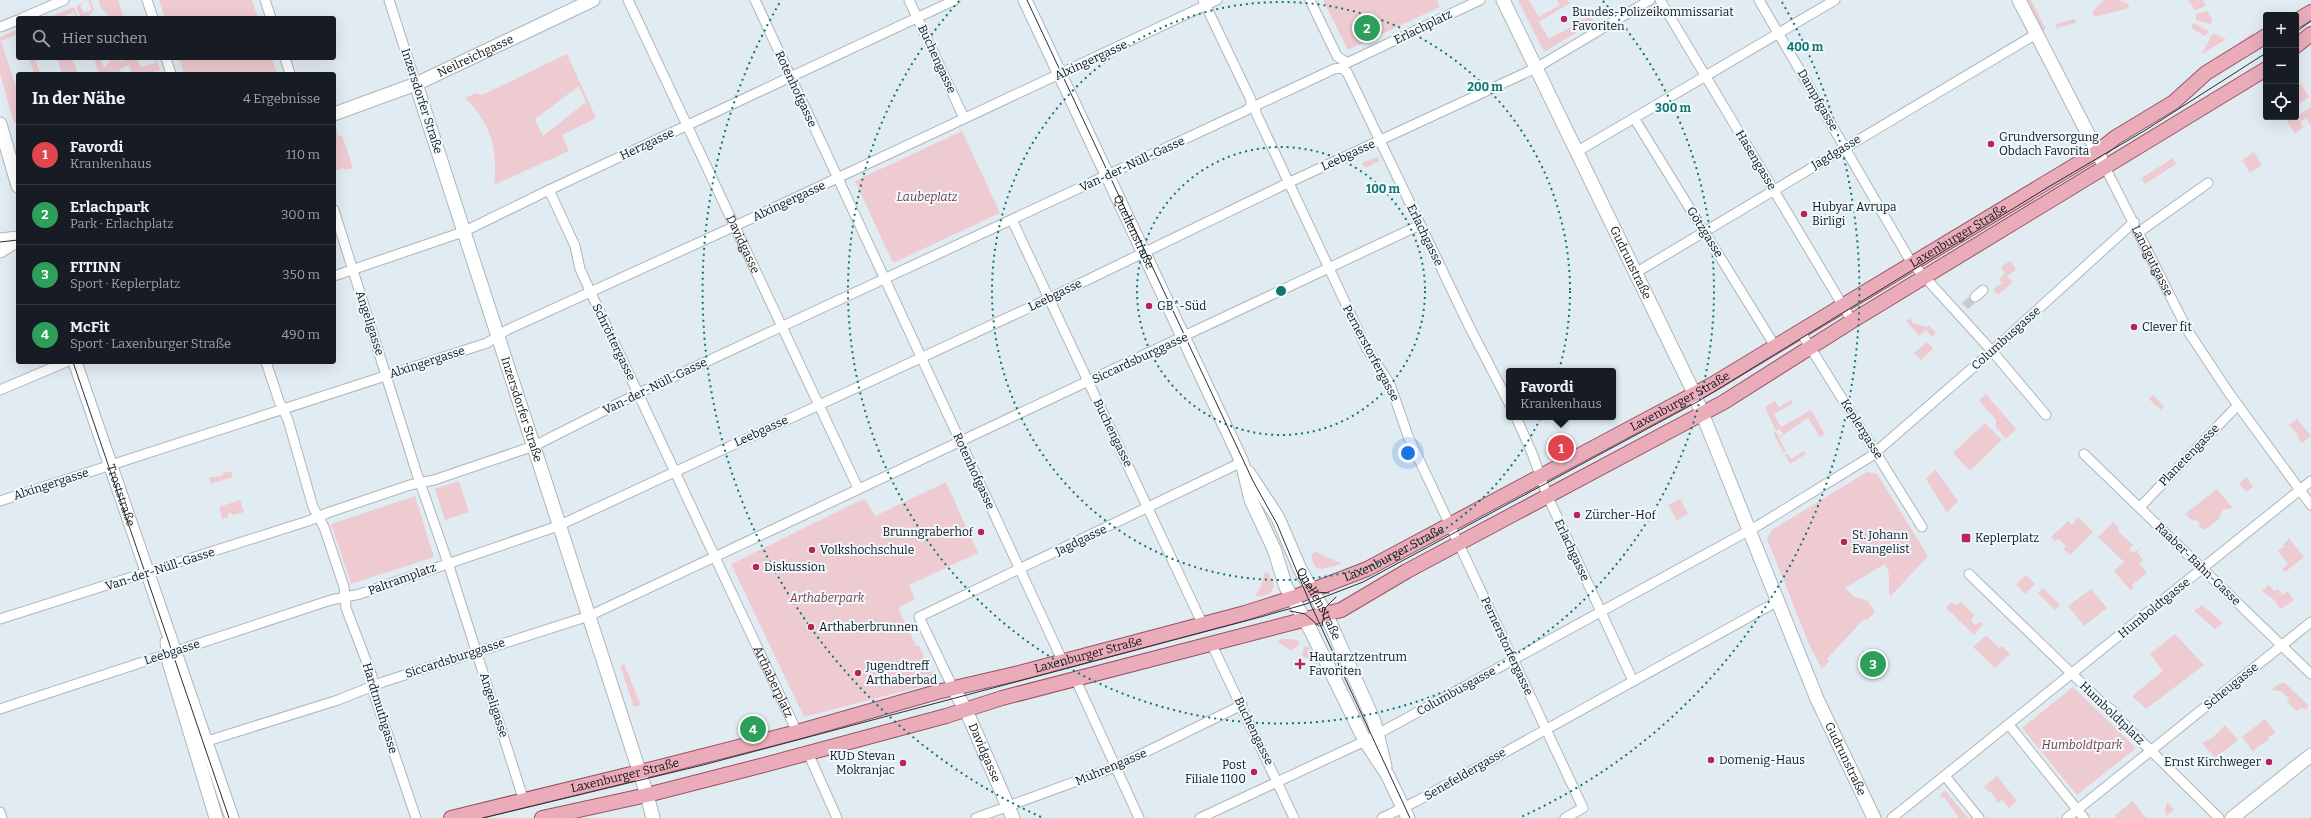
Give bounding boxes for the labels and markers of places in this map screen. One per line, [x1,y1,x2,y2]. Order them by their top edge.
place label: Bundes-Polizeikommissariat Favoriten [1572,5,1734,33]
pin: 2 [1354,13,1380,43]
marker: Bundes-Polizeikommissariat Favoriten [1559,14,1569,24]
place label: Grundversorgung Obdach Favorita [1999,130,2099,158]
marker: Grundversorgung Obdach Favorita [1986,139,1996,149]
place label: Hubyar Avrupa Birligi [1812,200,1897,228]
marker: Hubyar Avrupa Birligi [1799,209,1809,219]
centre of rings [1274,284,1288,298]
place label: GB*-Süd [1157,299,1206,313]
marker: GB*-Süd [1144,301,1154,311]
place label: Clever fit [2142,320,2192,334]
marker: Clever fit [2129,322,2139,332]
pin: 1 [1548,433,1574,463]
place label: Zürcher-Hof [1585,508,1657,522]
marker: Zürcher-Hof [1572,510,1582,520]
place label: Brunngraberhof [882,525,974,539]
marker: Brunngraberhof [976,527,986,537]
place label: St. Johann Evangelist [1852,528,1910,556]
place label: Keplerplatz [1975,531,2039,545]
marker: Keplerplatz [1960,532,1972,544]
marker: St. Johann Evangelist [1839,537,1849,547]
place label: Volkshochschule [820,543,914,557]
marker: Volkshochschule [807,545,817,555]
place label: Diskussion [764,560,826,574]
marker: Diskussion [751,562,761,572]
place label: Arthaberbrunnen [819,620,919,634]
marker: Arthaberbrunnen [806,622,816,632]
pin: 3 [1860,649,1886,679]
place label: Hautarztzentrum Favoriten [1309,650,1408,678]
marker: Hautarztzentrum Favoriten [1294,658,1306,670]
place label: Jugendtreff Arthaberbad [865,659,937,687]
marker: Jugendtreff Arthaberbad [853,668,863,678]
pin: 4 [740,714,766,744]
place label: KUD Stevan Mokranjac [829,749,895,777]
place label: Domenig-Haus [1719,753,1805,767]
marker: Domenig-Haus [1706,755,1716,765]
place label: Ernst Kirchweger [2164,755,2262,769]
marker: Ernst Kirchweger [2264,757,2274,767]
marker: KUD Stevan Mokranjac [898,758,908,768]
place label: Post Filiale 1100 [1185,758,1247,786]
marker: Post Filiale 1100 [1249,767,1259,777]

